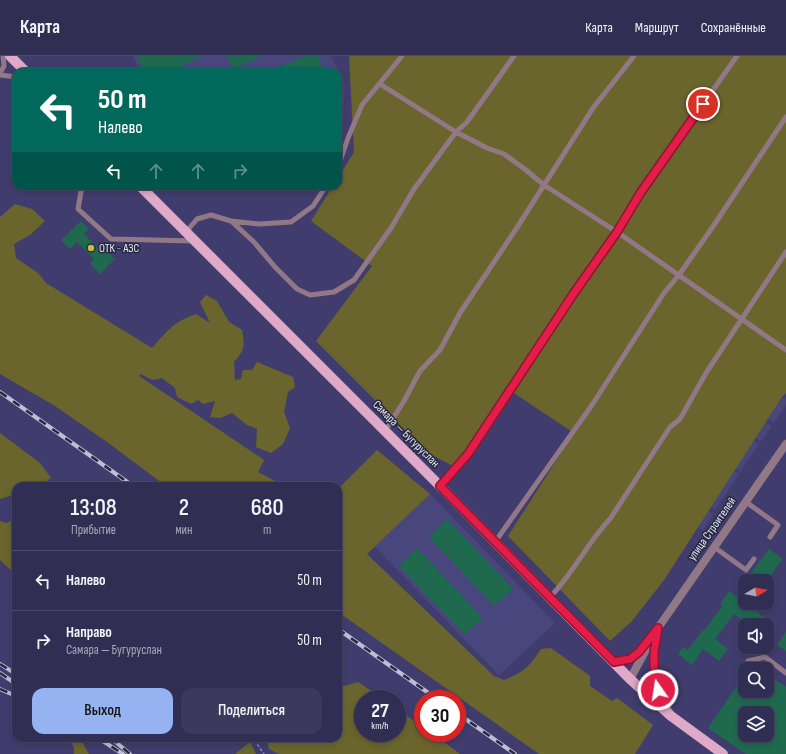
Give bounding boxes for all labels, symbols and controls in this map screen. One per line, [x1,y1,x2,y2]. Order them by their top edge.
text: Карта [20,16,60,39]
text: Карта [585,19,613,36]
text: Маршрут [635,19,679,36]
text: Сохранённые [701,19,766,36]
text: 50 m [98,83,147,116]
icon: left [32,84,84,136]
pin [686,87,720,121]
icon: arrive [692,93,714,115]
text: Налево [98,117,143,138]
icon: left [103,160,125,182]
icon: ahead [145,160,167,182]
icon: ahead [187,160,209,182]
icon: right [229,160,251,182]
place label: ОТК - АЗС [99,241,140,256]
marker: ОТК - АЗС [86,243,96,253]
street label: Самара — Бугуруслан [369,397,443,471]
text: 13:08 [70,493,117,522]
text: 2 [179,493,189,522]
text: 680 [251,493,284,522]
street label: улица Строителей [685,494,739,564]
text: Прибытие [71,522,116,538]
text: мин [175,522,192,538]
text: m [263,522,271,538]
icon: left [32,570,54,592]
text: Налево [66,571,106,590]
text: 50 m [297,571,322,590]
north arrow [738,574,774,610]
map controls [738,574,774,742]
button: sound [738,618,774,654]
text: Направо [66,623,112,642]
icon: right [32,630,54,652]
text: 50 m [297,631,322,650]
text: Самара — Бугуруслан [66,642,162,658]
button: search [738,662,774,698]
position arrow [637,669,679,711]
button: Выход [32,688,173,734]
button: Поделиться [181,688,322,734]
speed limit sign: 30 [414,690,466,742]
text: 27 [371,699,389,723]
button: layers [738,706,774,742]
text: km/h [371,720,389,732]

